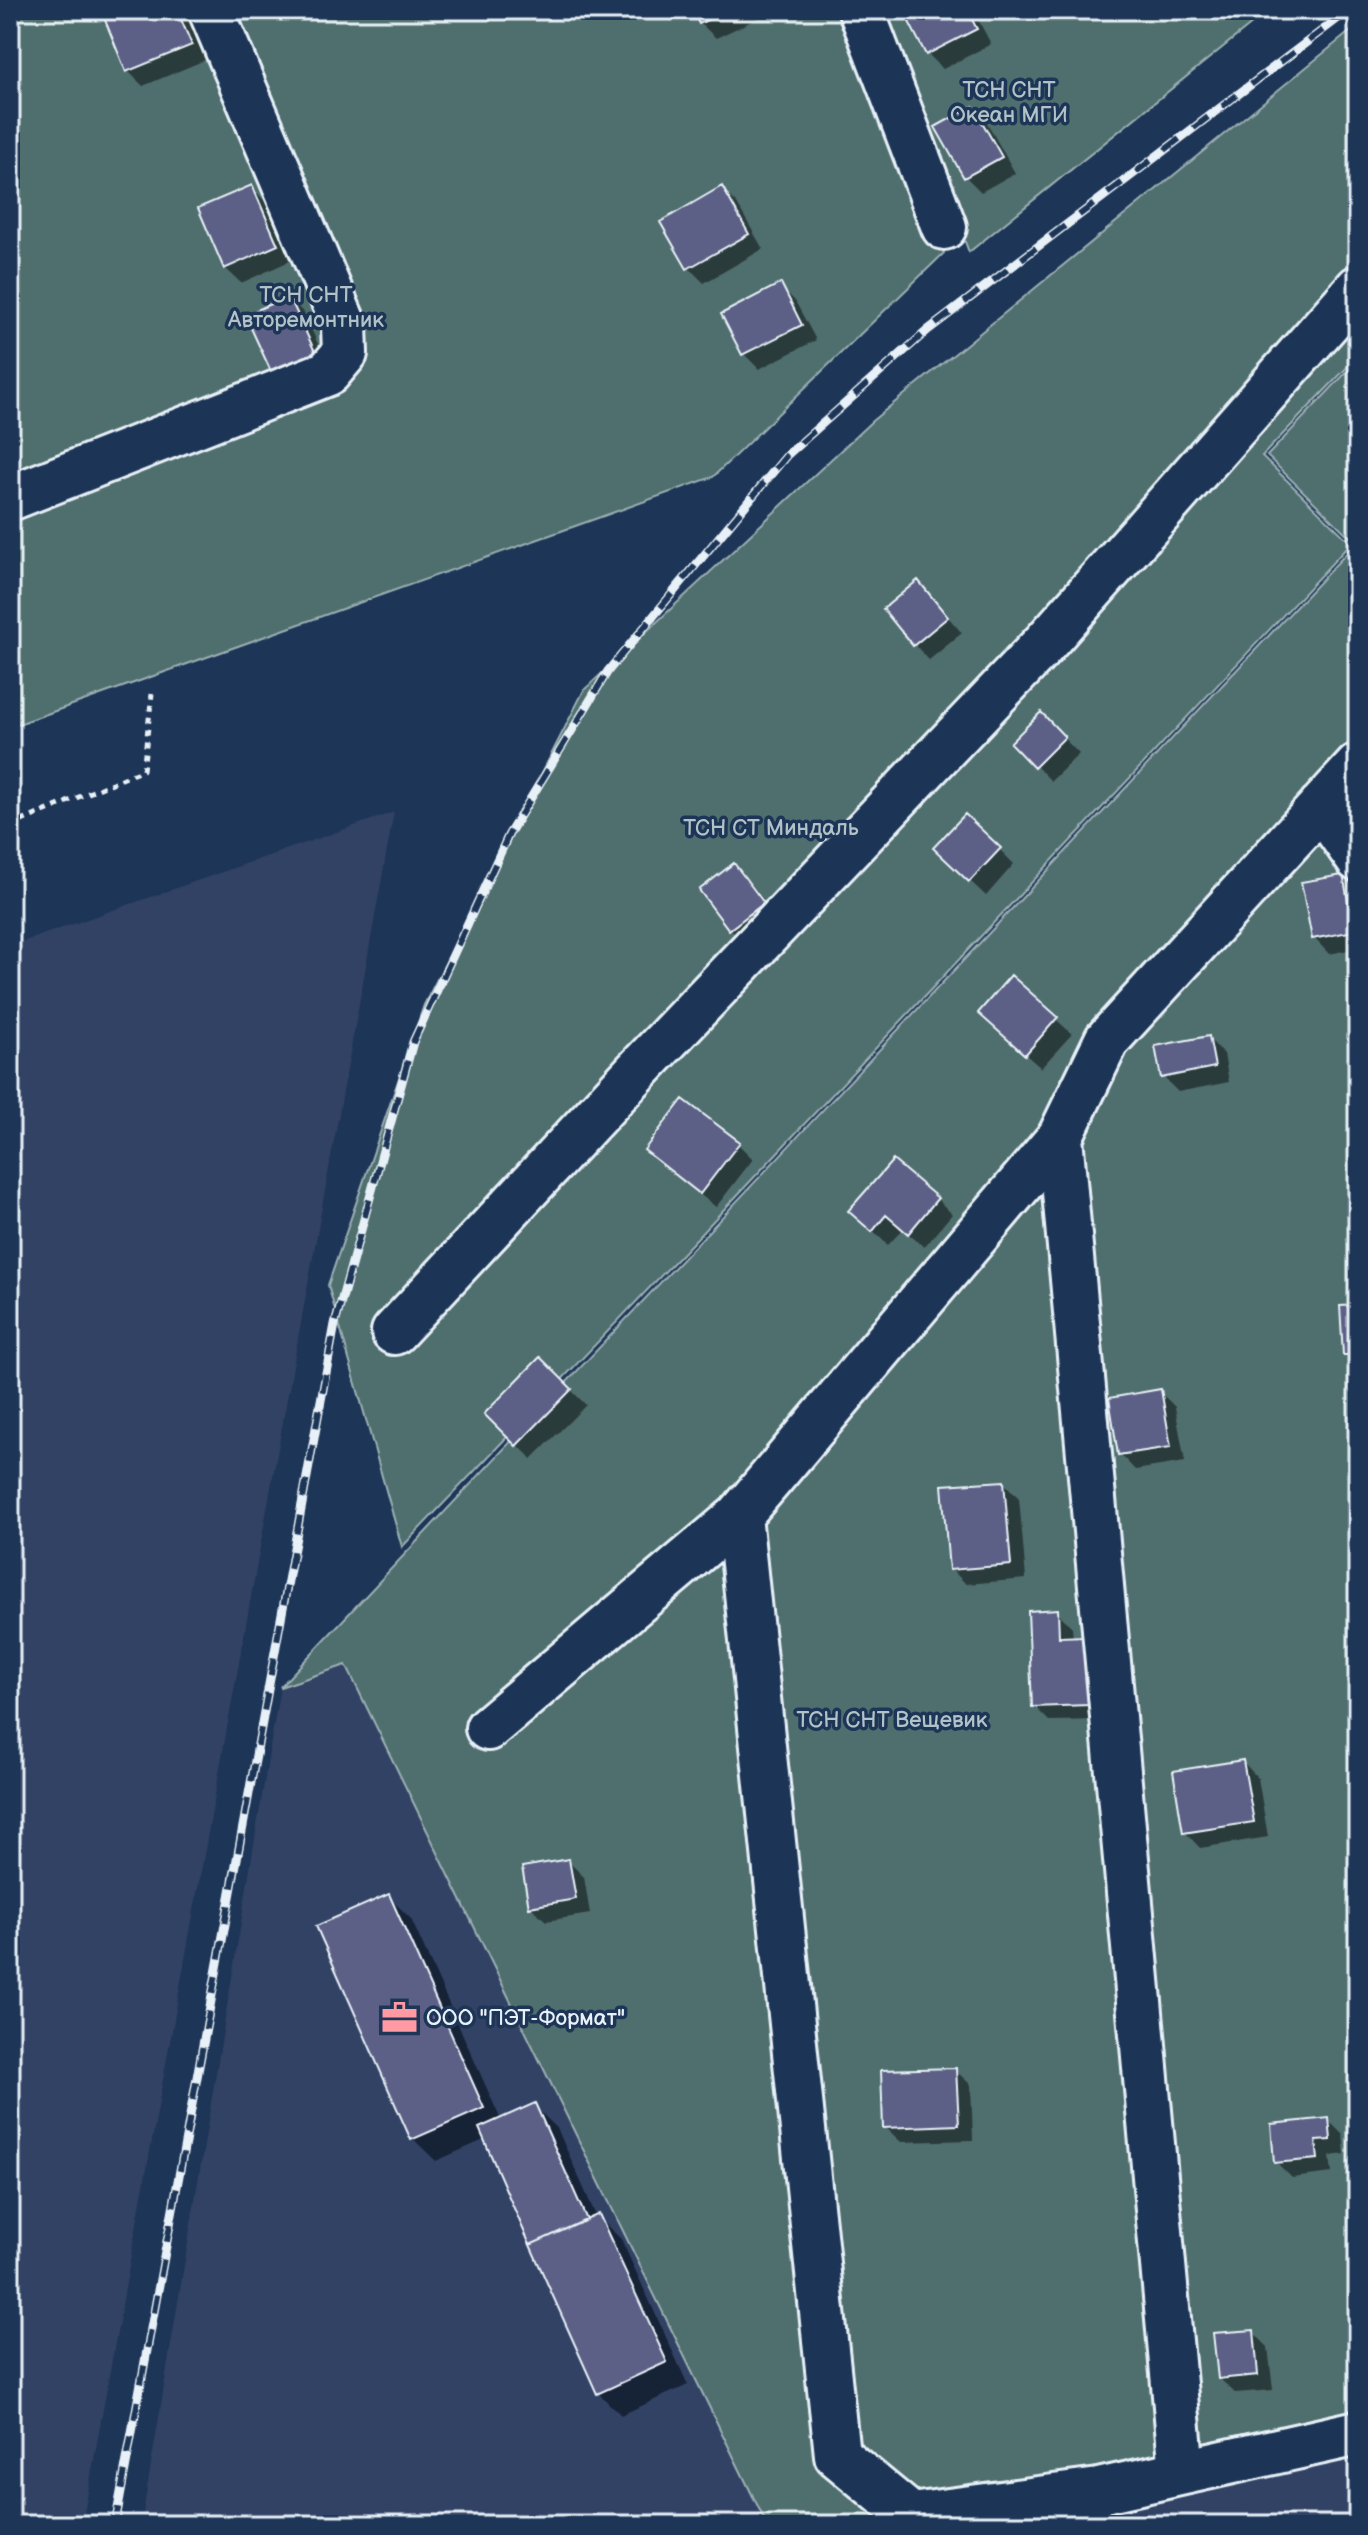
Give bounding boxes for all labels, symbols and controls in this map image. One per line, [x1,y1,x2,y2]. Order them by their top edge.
park label: ТСН СНТ Океан МГИ [950,77,1068,129]
park label: ТСН СНТ Авторемонтник [227,282,384,334]
park label: ТСН СТ Миндаль [683,815,859,842]
park label: ТСН СНТ Вещевик [797,1707,988,1734]
office icon: ООО "ПЭТ-Формат" [381,1998,419,2036]
place label: ООО "ПЭТ-Формат" [426,2005,625,2032]

